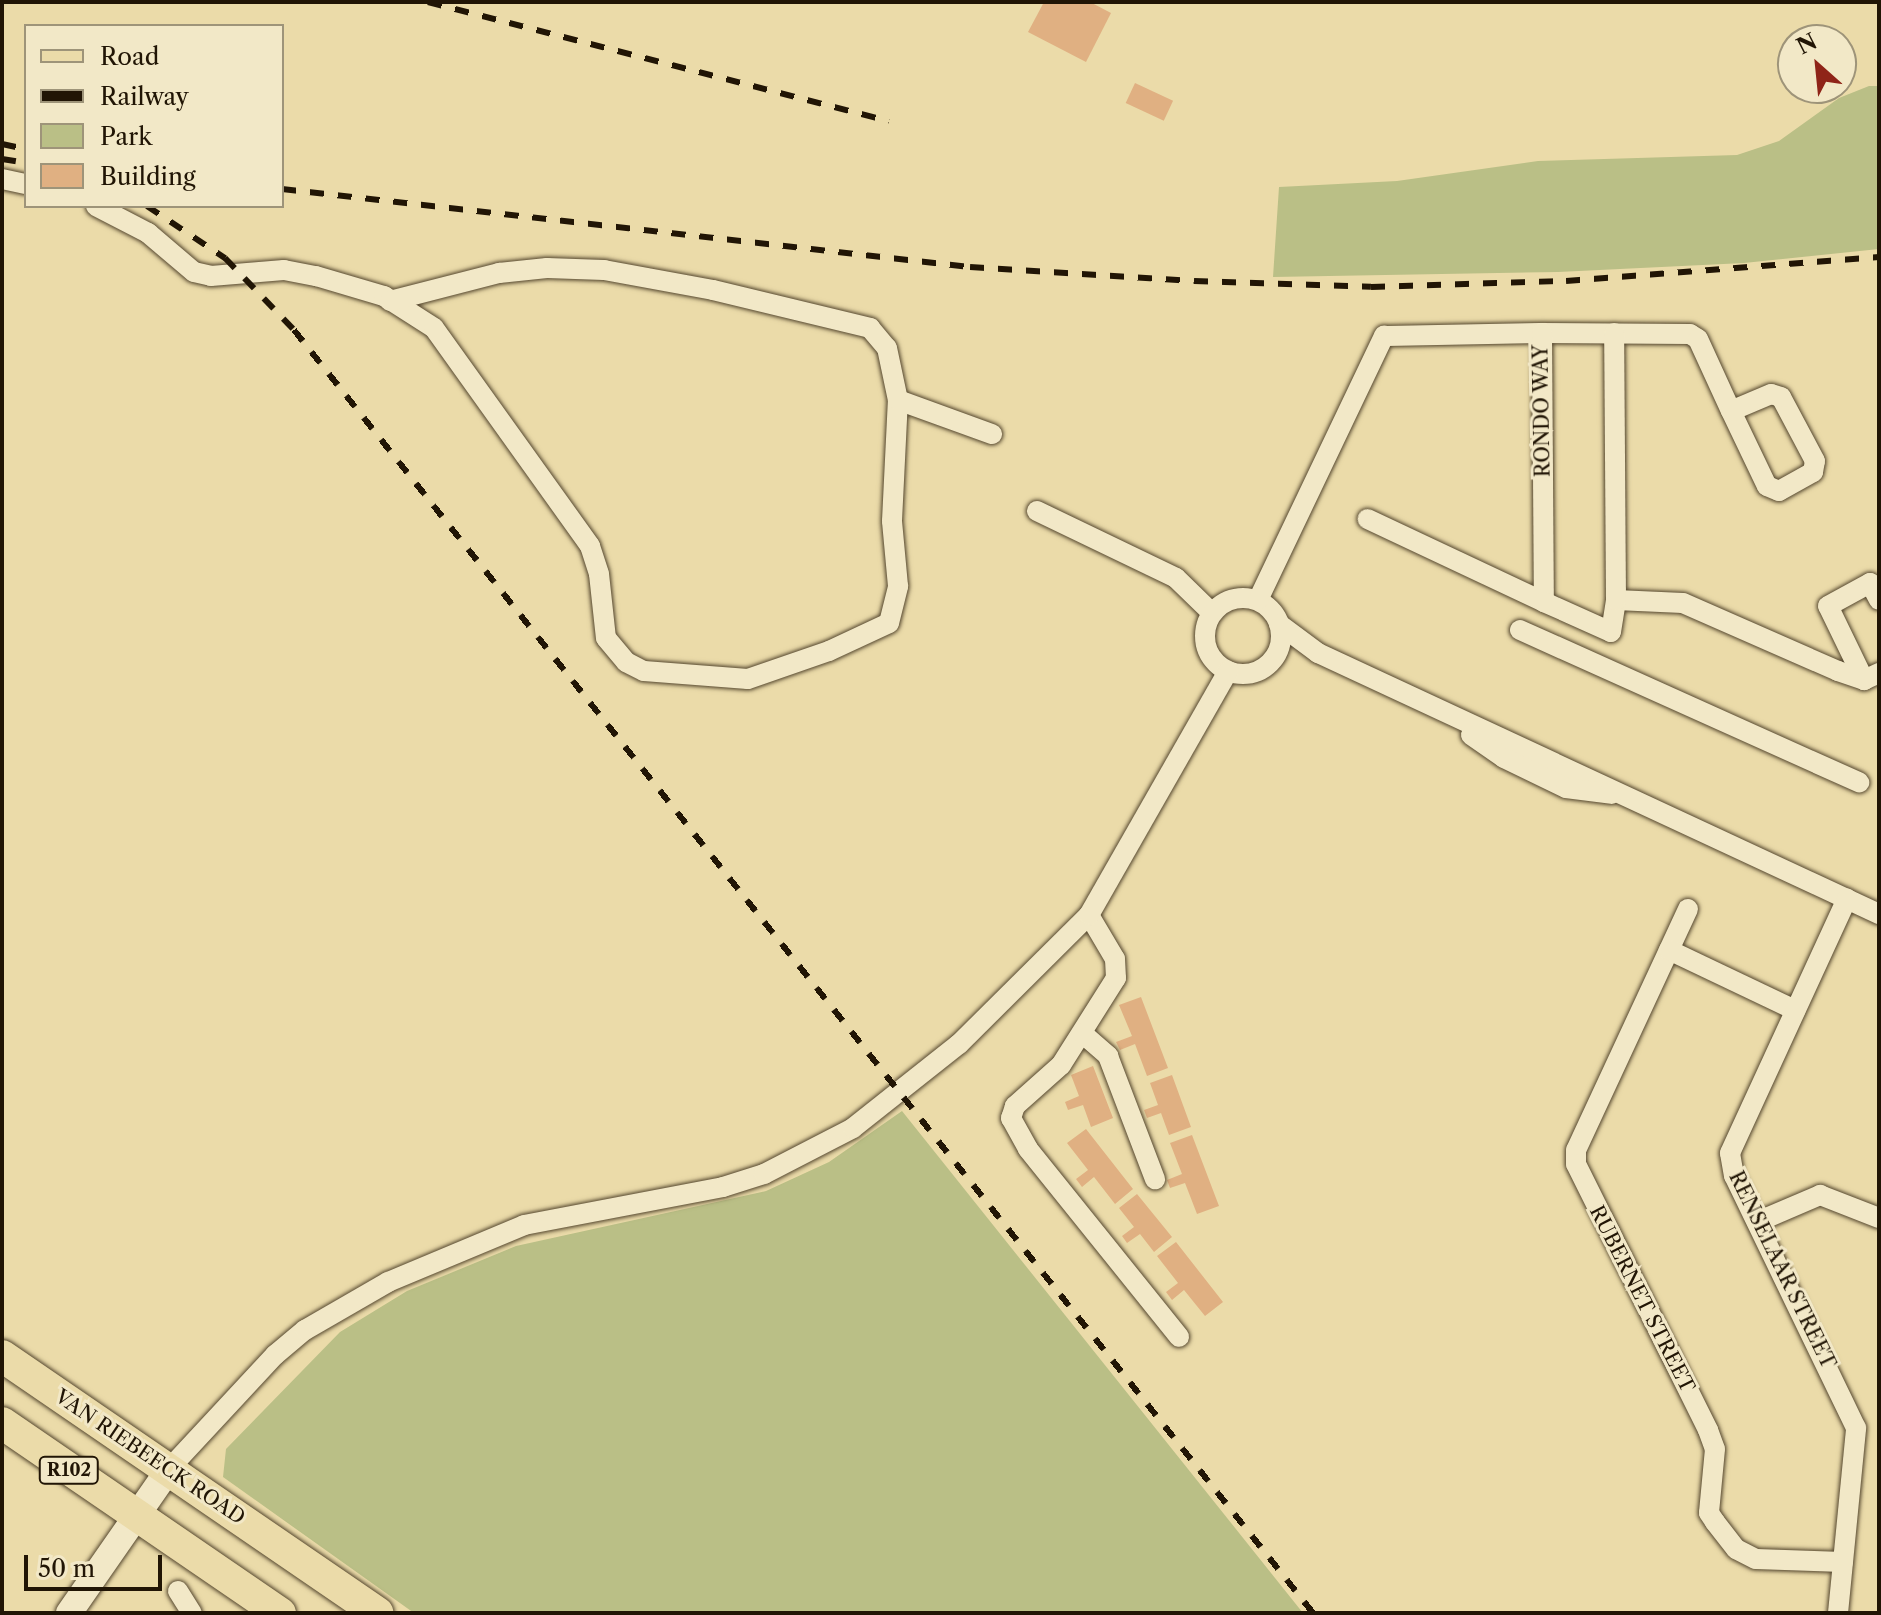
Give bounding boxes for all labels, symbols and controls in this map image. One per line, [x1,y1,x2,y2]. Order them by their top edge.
legend [24,24,284,208]
north arrow [1777,24,1857,104]
text: N [1792,28,1821,60]
text: Road [100,42,159,71]
text: Railway [100,82,189,111]
text: Park [100,122,152,151]
text: Building [100,162,196,191]
street label: RONDO WAY [1529,344,1555,478]
street label: RENSELAAR STREET [1724,1167,1840,1373]
street label: RUBERNET STREET [1584,1201,1700,1397]
street label: VAN RIEBEECK ROAD [50,1384,250,1530]
road number: R102 [37,1456,101,1484]
scale bar [28,1539,166,1589]
text: 50 m [38,1554,95,1583]

